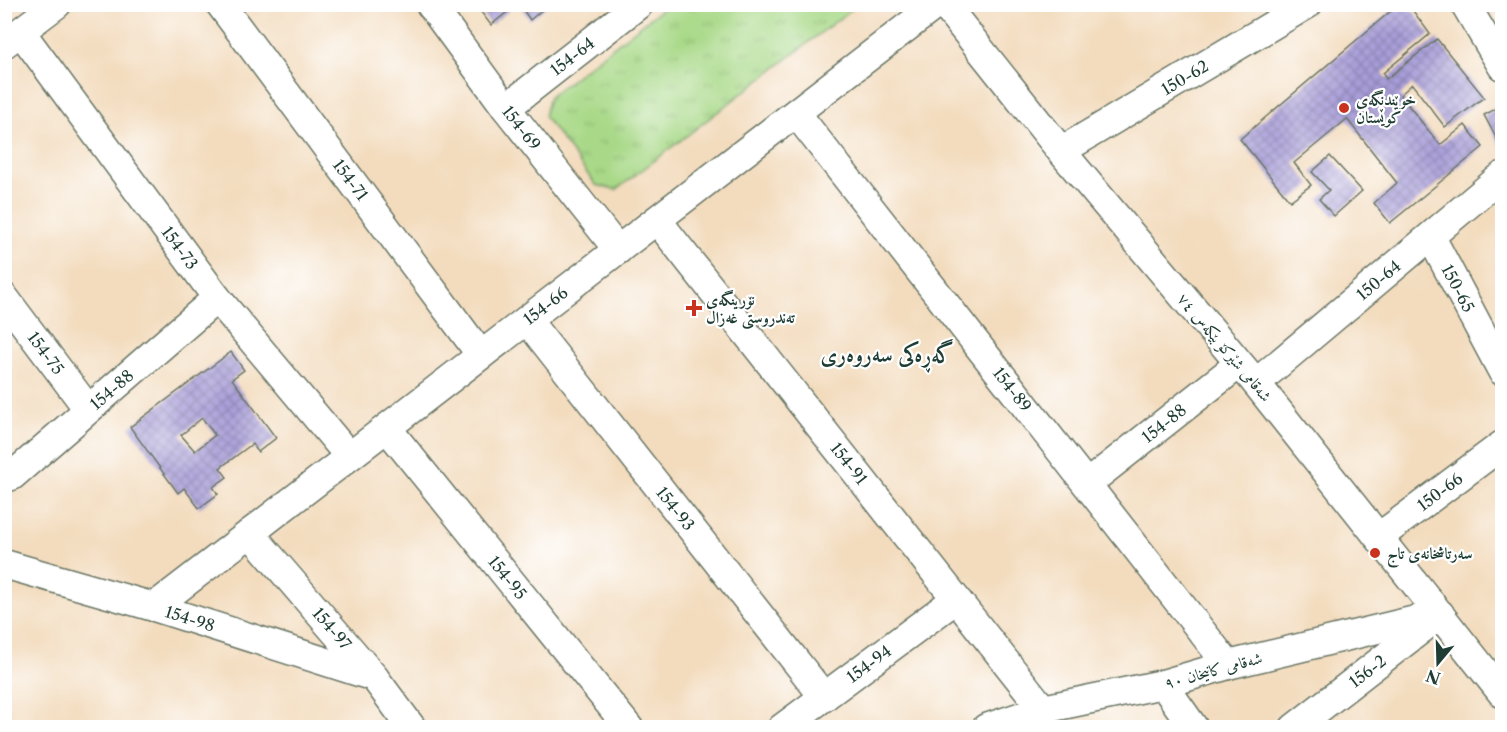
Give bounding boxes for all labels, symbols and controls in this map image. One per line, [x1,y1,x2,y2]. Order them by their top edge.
street label: 154-64 [546,33,598,80]
street label: 150-62 [1158,56,1212,99]
place label: خوێندنگەی کوێستان [1356,89,1416,128]
marker: خوێندنگەی کوێستان [1337,101,1351,115]
street label: 154-69 [498,102,545,154]
street label: 154-71 [329,155,373,204]
street label: 154-73 [158,222,202,273]
street label: 150-64 [1352,256,1405,304]
street label: 150-65 [1437,261,1479,315]
street label: 154-66 [519,282,572,329]
place label: نۆرینگەی تەندروستی غەزال [706,289,796,330]
street label: شەقامی شێرکۆ بێکەس ٧٤ [1173,289,1276,406]
marker: نۆرینگەی تەندروستی غەزال [687,301,701,315]
street label: 154-75 [24,328,68,378]
district label: گەڕەکی سەروەری [821,338,954,373]
street label: 154-89 [989,363,1036,416]
street label: 154-88 [86,365,137,414]
street label: 154-88 [1138,400,1190,447]
street label: 154-91 [826,438,872,489]
street label: 150-66 [1413,468,1467,515]
street label: 154-93 [652,483,699,534]
place label: سەرتاشخانەی تاج [1387,543,1473,568]
marker: سەرتاشخانەی تاج [1368,546,1382,560]
street label: 154-95 [484,552,531,603]
street label: 154-98 [163,601,217,636]
street label: 154-97 [309,603,356,654]
north arrow [1408,633,1468,693]
street label: 154-94 [842,641,895,687]
street label: شەقامی کانیخان ٩٠ [1162,647,1264,694]
street label: 156-2 [1345,650,1390,692]
text: N [1423,665,1443,689]

